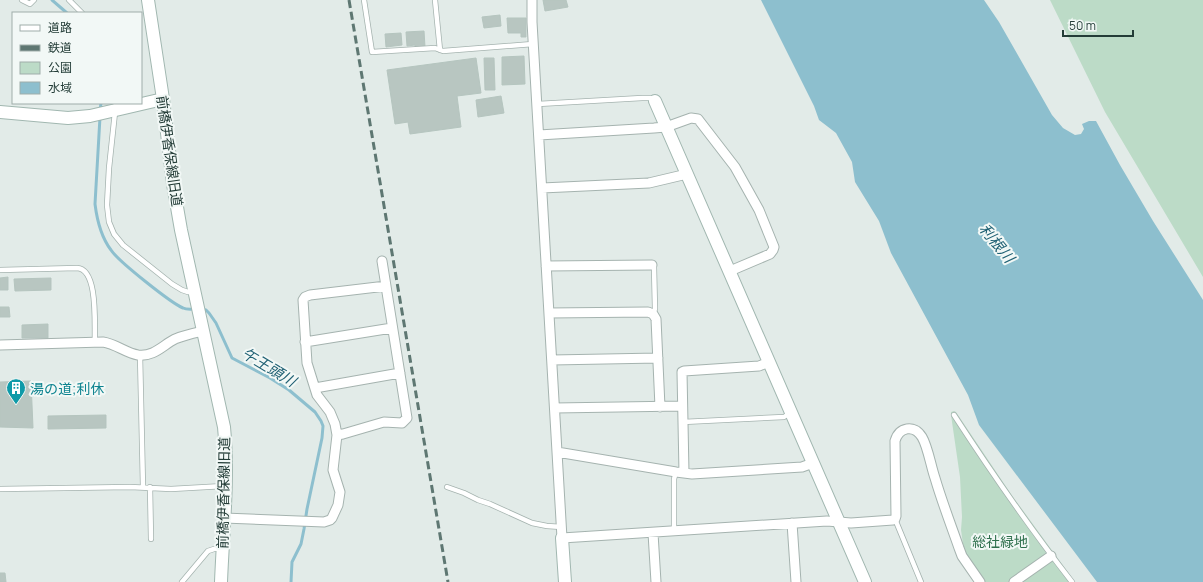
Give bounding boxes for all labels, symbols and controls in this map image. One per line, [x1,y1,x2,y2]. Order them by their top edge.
legend [12,12,142,104]
scale bar [1063,12,1133,38]
text: 50 m [1069,17,1096,34]
text: 道路 [48,19,72,36]
text: 鉄道 [48,39,72,56]
text: 公園 [48,59,72,76]
text: 水域 [48,79,72,96]
street label: 前橋伊香保線旧道 [153,94,187,208]
water label: 利根川 [975,219,1021,269]
water label: 午王頭川 [238,343,302,392]
building icon: 湯の道;利休 [5,377,27,405]
place label: 湯の道;利休 [30,379,104,398]
street label: 前橋伊香保線旧道 [213,437,233,549]
park label: 総社緑地 [972,532,1028,551]

